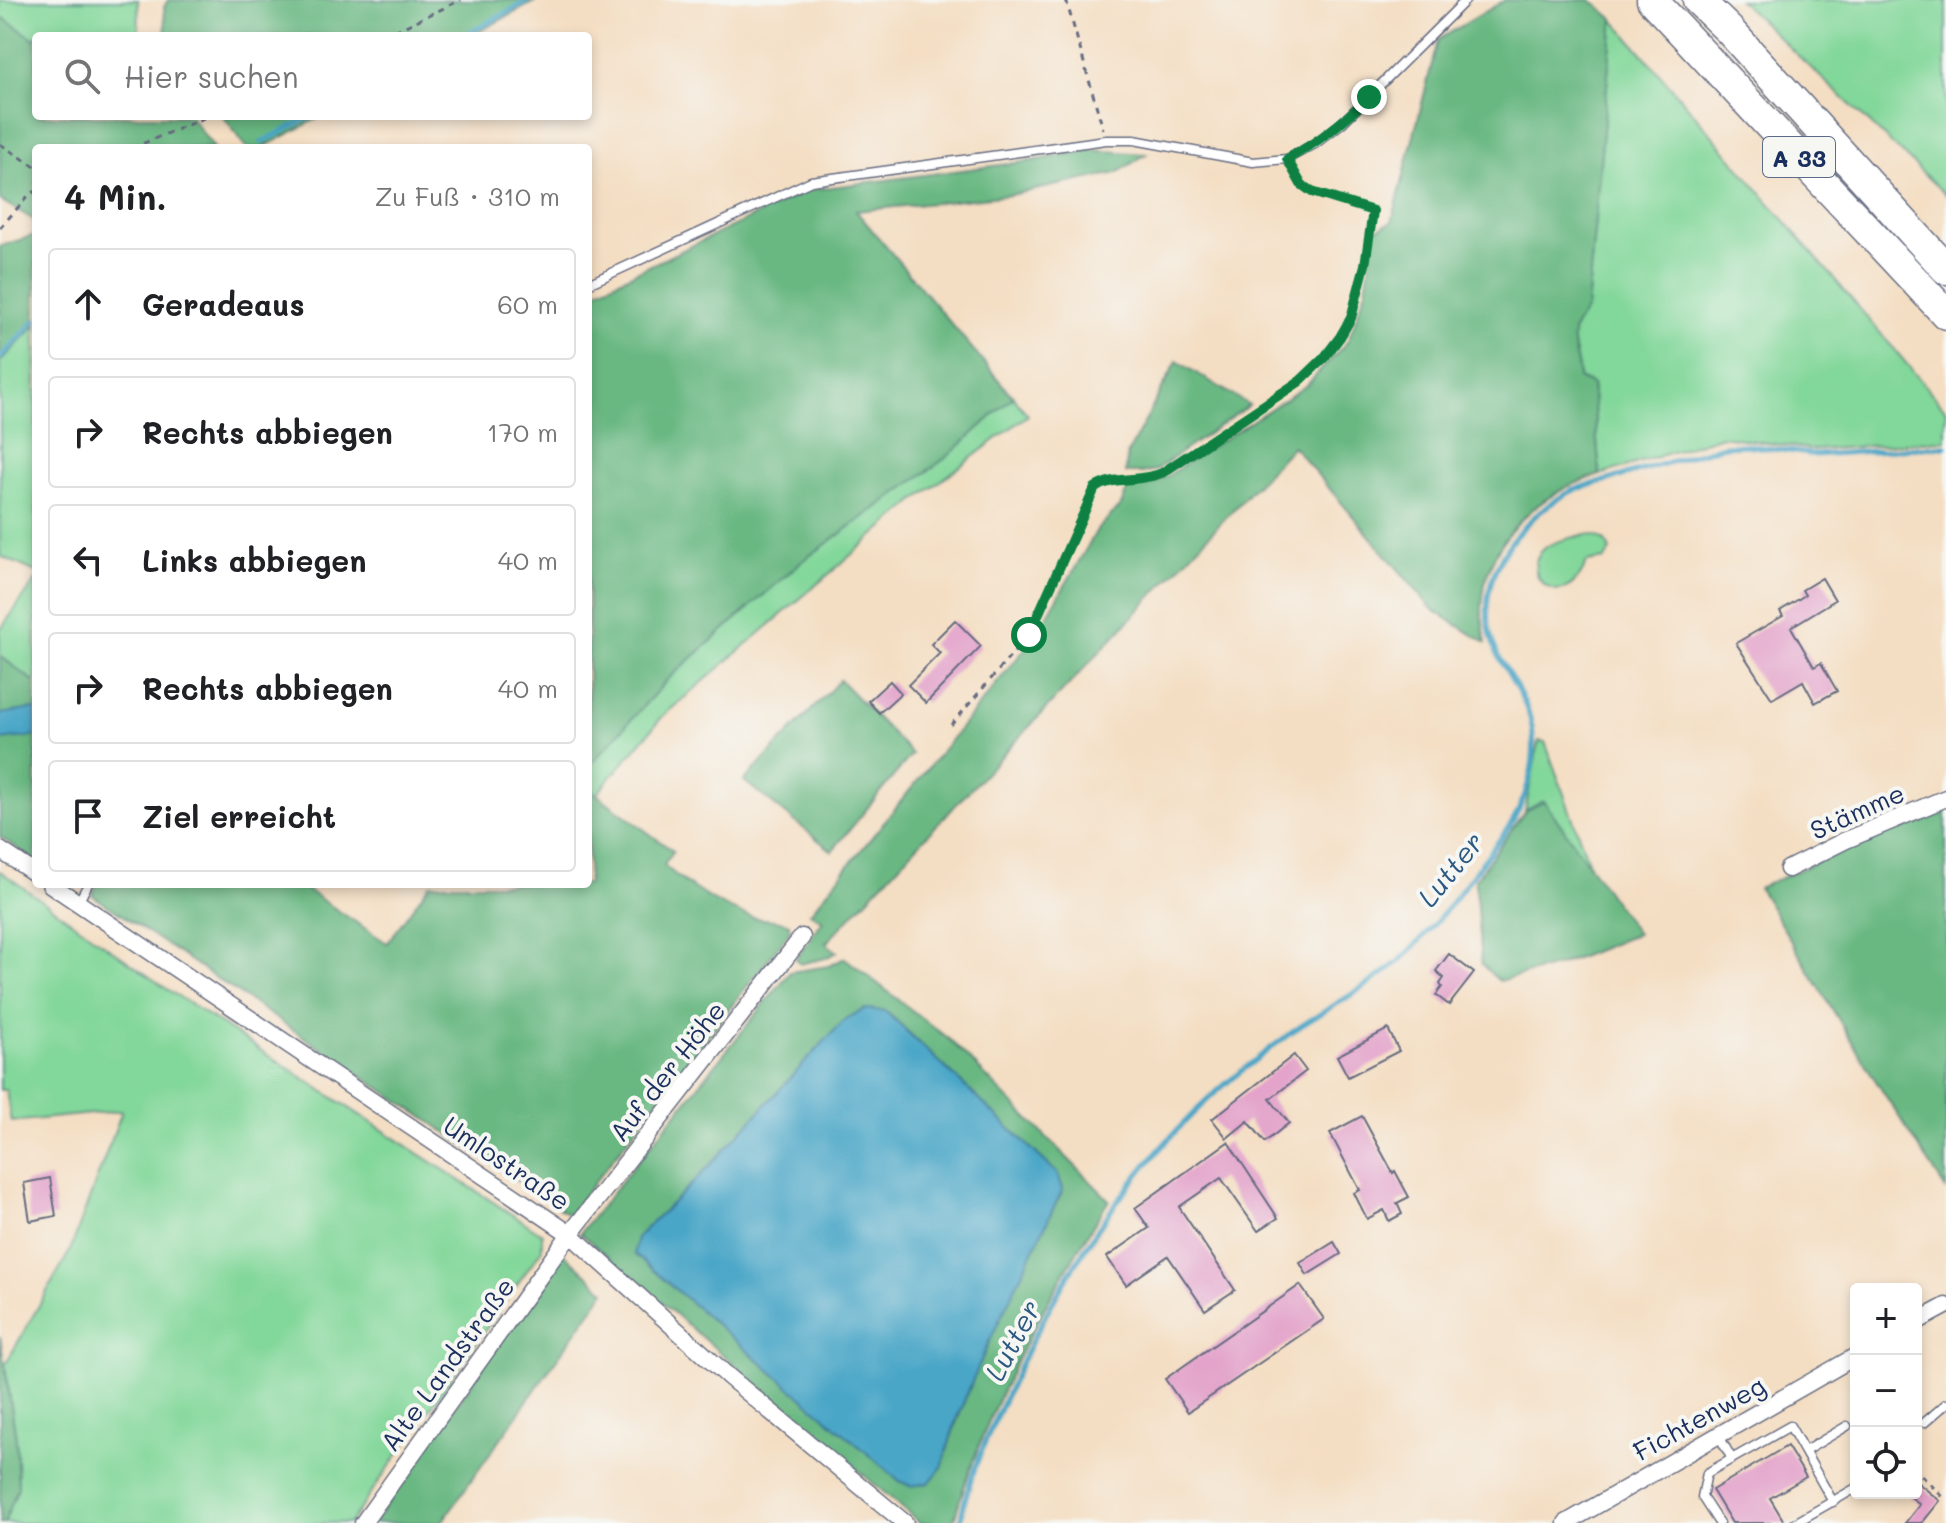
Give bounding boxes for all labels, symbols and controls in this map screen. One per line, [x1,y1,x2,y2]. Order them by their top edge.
search box [32,32,592,120]
icon: search [60,54,104,98]
text: Hier suchen [124,56,299,96]
route end [1351,79,1387,115]
road number: A 33 [1763,137,1835,177]
text: 4 Min. [64,174,167,219]
text: Zu Fuß · 310 m [375,179,560,213]
icon: ahead [66,282,110,326]
text: Geradeaus [142,284,305,324]
text: 60 m [497,287,558,321]
icon: right [66,410,110,454]
text: Rechts abbiegen [142,412,393,452]
text: 170 m [487,415,558,449]
icon: left [66,538,110,582]
text: Links abbiegen [142,540,366,580]
text: 40 m [498,543,558,577]
route start [1011,617,1047,653]
icon: right [66,666,110,710]
text: Rechts abbiegen [142,668,393,708]
text: 40 m [498,671,558,705]
street label: Stämme [1804,775,1910,847]
icon: arrive [66,794,110,838]
text: Ziel erreicht [142,796,336,836]
water label: Lutter [1409,824,1491,914]
street label: Auf der Höhe [601,994,733,1148]
street label: Umlostraße [437,1108,577,1218]
street label: Alte Landstraße [372,1270,522,1458]
map controls [1850,1283,1922,1499]
button: + [1850,1283,1922,1355]
water label: Lutter [976,1294,1048,1386]
button: − [1850,1355,1922,1427]
street label: Fichtenweg [1627,1368,1771,1468]
button: locate [1850,1427,1922,1499]

